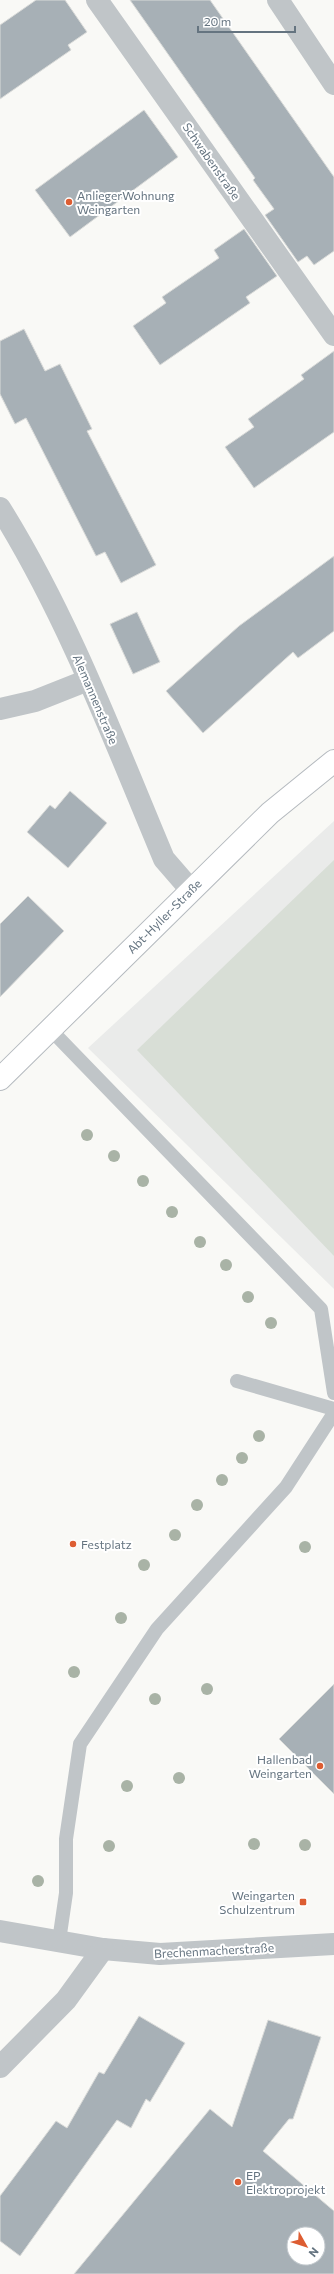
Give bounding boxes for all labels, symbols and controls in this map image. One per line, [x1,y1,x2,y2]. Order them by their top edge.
scale bar [198,8,295,34]
text: 20 m [204,14,231,28]
street label: Schwabenstraße [180,120,244,202]
place label: AnliegerWohnung Weingarten [77,188,175,216]
marker: AnliegerWohnung Weingarten [64,197,74,207]
street label: Alemannenstraße [71,652,121,746]
street label: Abt-Hyller-Straße [124,876,204,956]
place label: Festplatz [81,1537,132,1551]
marker: Festplatz [68,1539,78,1549]
place label: Hallenbad Weingarten [249,1752,312,1780]
marker: Hallenbad Weingarten [315,1761,325,1771]
place label: Weingarten Schulzentrum [219,1888,295,1916]
marker: Weingarten Schulzentrum [298,1897,308,1907]
street label: Brechenmacherstraße [154,1940,274,1960]
place label: EP Elektroprojekt [246,2168,325,2196]
marker: EP Elektroprojekt [233,2177,243,2187]
north arrow [286,2226,326,2266]
text: N [307,2245,322,2260]

